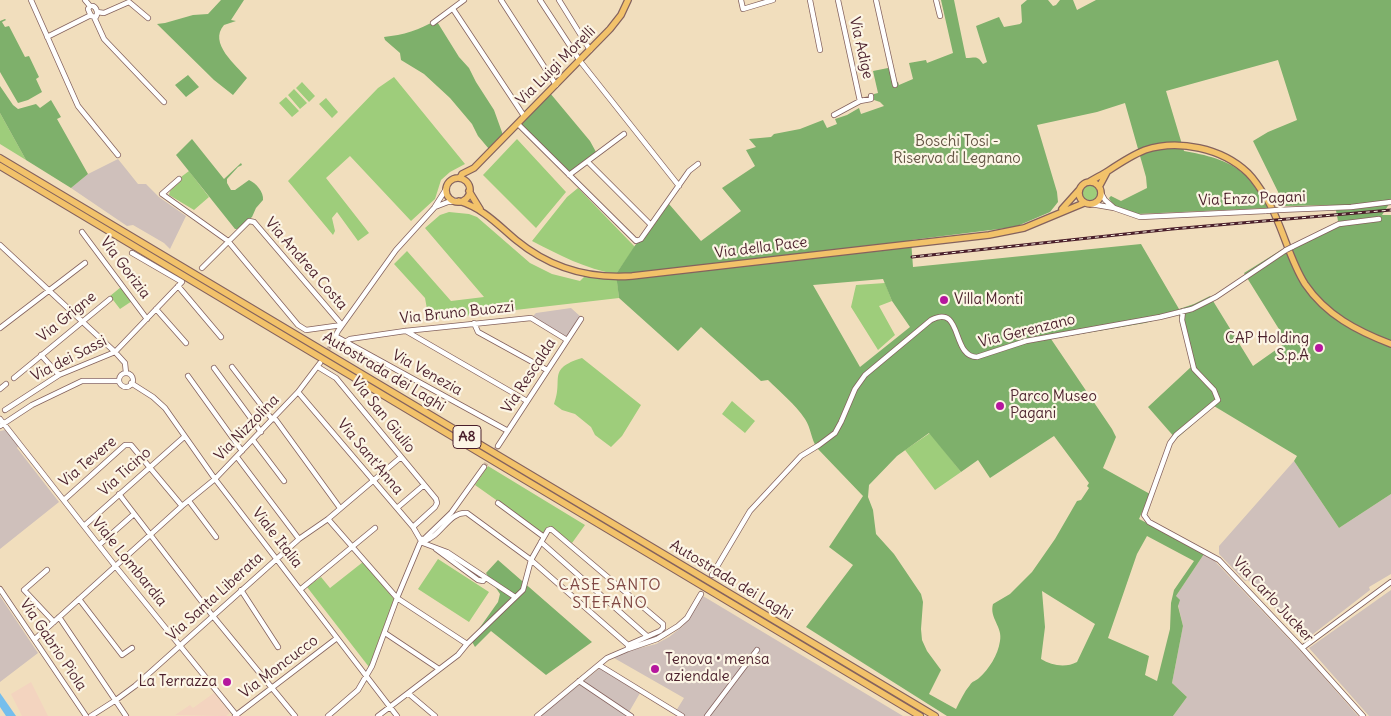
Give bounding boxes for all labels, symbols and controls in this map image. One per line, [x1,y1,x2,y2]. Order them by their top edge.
street label: Via Adige [845,15,877,81]
street label: Via Luigi Morelli [513,23,599,109]
park label: Boschi Tosi - Riserva di Legnano [893,133,1021,168]
street label: Via Enzo Pagani [1198,188,1306,210]
street label: Via Andrea Costa [261,214,351,314]
street label: Via della Pace [714,233,808,263]
street label: Via Gorizia [96,234,154,302]
street label: Via Grigne [34,288,100,346]
place label: Villa Monti [954,291,1023,309]
marker: Villa Monti [938,294,950,306]
street label: Via Bruno Buozzi [399,298,515,328]
street label: Via Gerenzano [977,310,1077,352]
street label: Autostrada dei Laghi [319,328,449,416]
place label: CAP Holding S.p.A [1225,330,1309,365]
street label: Via dei Sassi [28,332,110,386]
street label: Via Rescalda [498,335,560,417]
marker: CAP Holding S.p.A [1313,342,1325,354]
street label: Via Venezia [389,346,465,400]
street label: Via San Giulio [347,374,419,456]
place label: Parco Museo Pagani [1010,388,1097,423]
street label: Via Nizzolina [211,391,283,465]
marker: Parco Museo Pagani [994,400,1006,412]
street label: Via Sant'Anna [333,415,407,499]
road number: A8 [453,426,481,448]
street label: Via Tevere [56,433,120,491]
street label: Via Ticino [95,444,155,500]
street label: Viale Italia [248,504,306,572]
street label: Viale Lombardia [88,514,170,610]
street label: Autostrada dei Laghi [666,536,796,624]
street label: Via Santa Liberata [163,549,267,645]
street label: Via Carlo Jucker [1229,554,1317,646]
district label: CASE SANTO STEFANO [557,575,663,613]
street label: Via Gabrio Piola [16,596,90,694]
street label: Via Moncucco [236,632,322,702]
place label: Tenova • mensa aziendale [665,651,770,686]
marker: Tenova • mensa aziendale [649,663,661,675]
place label: La Terrazza [138,673,217,691]
marker: La Terrazza [221,676,233,688]

